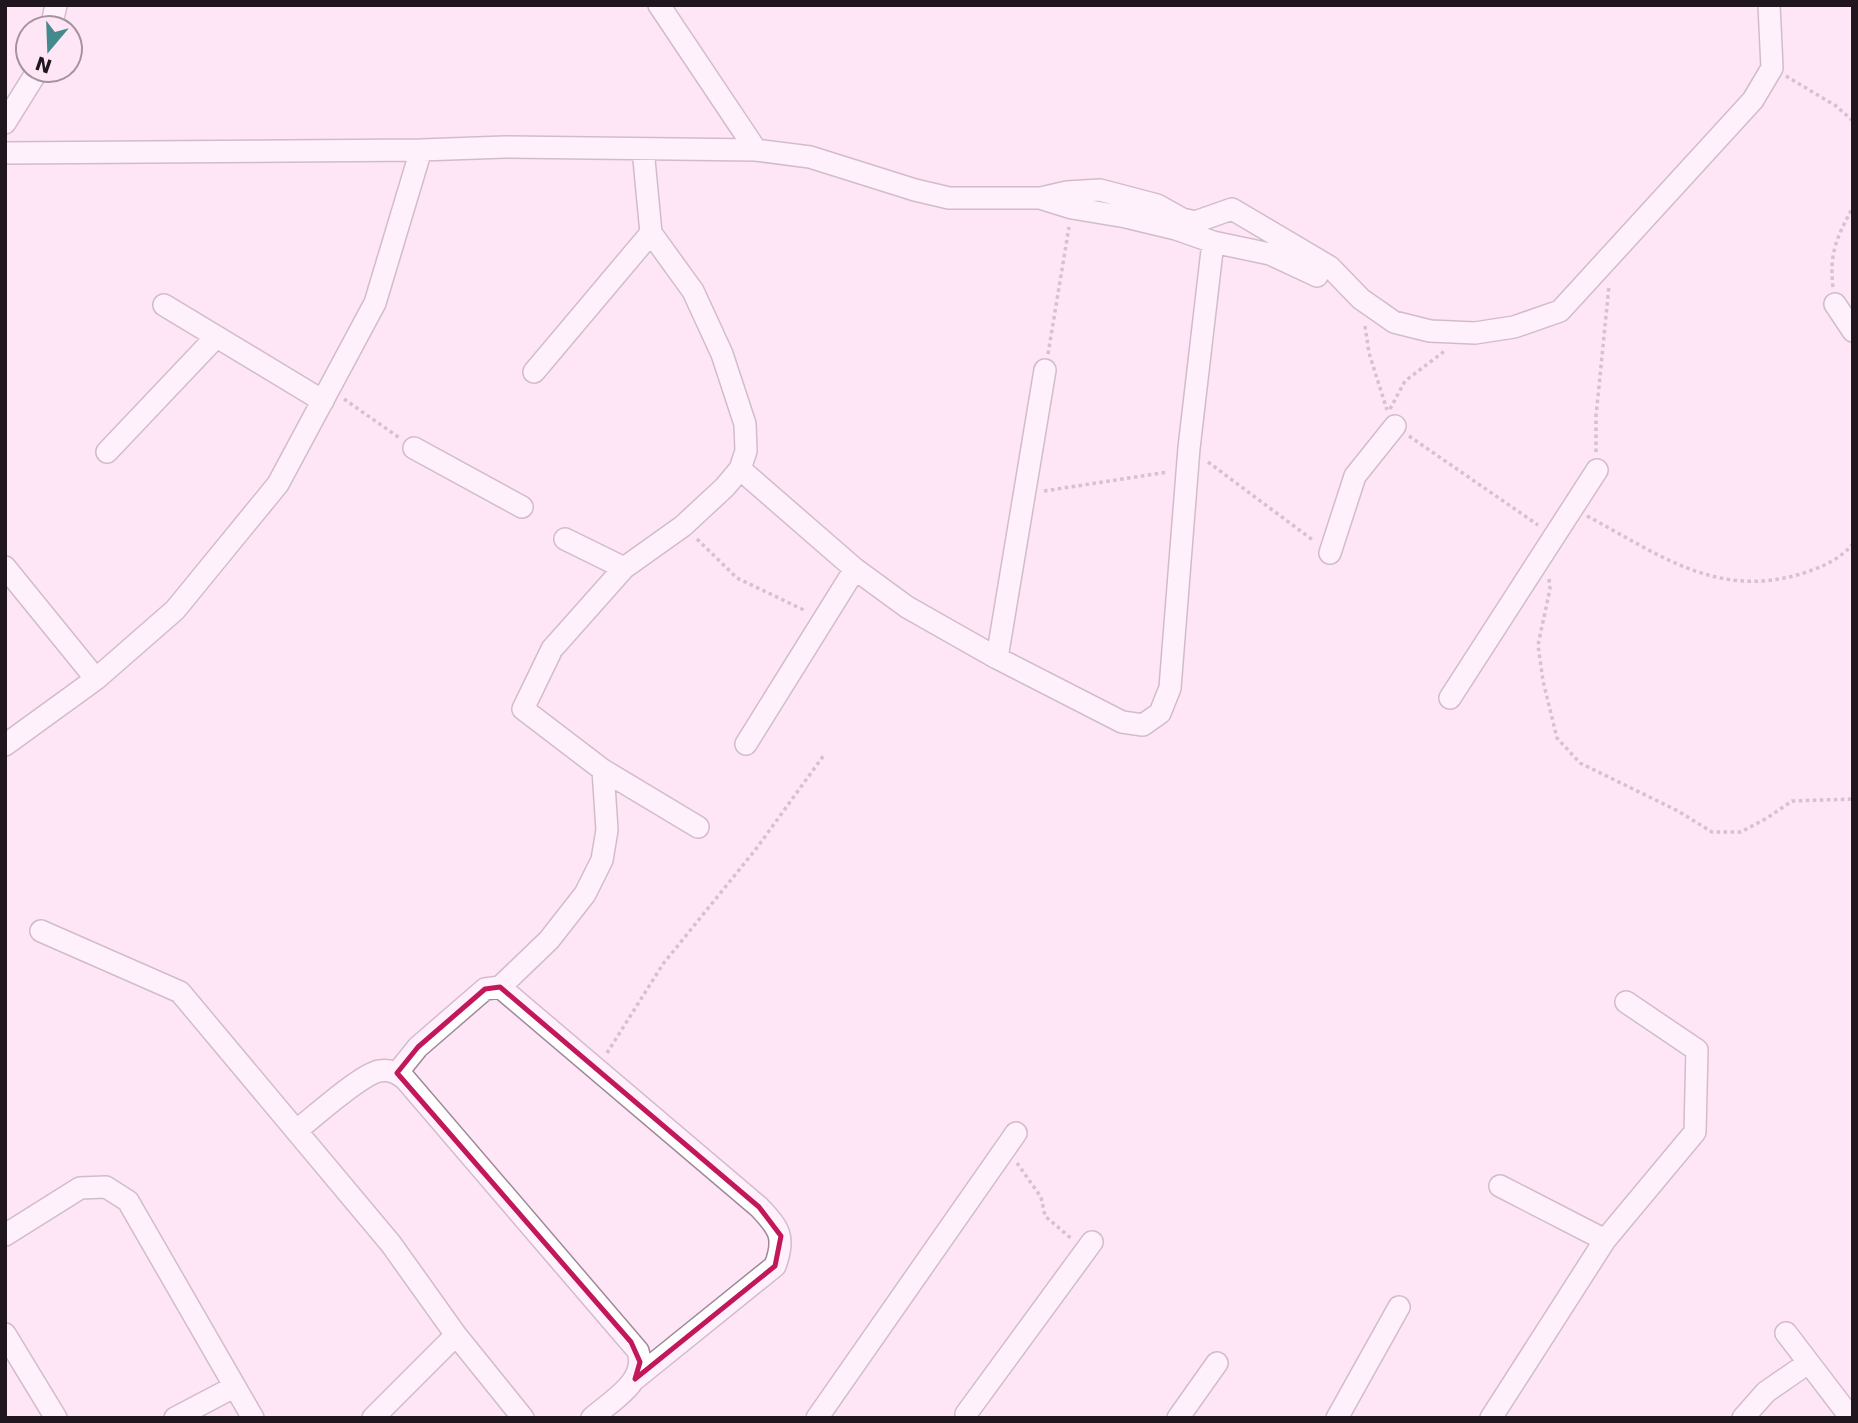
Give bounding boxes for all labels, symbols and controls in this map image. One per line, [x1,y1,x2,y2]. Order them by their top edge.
north arrow [14,14,84,84]
text: N [32,52,55,78]

